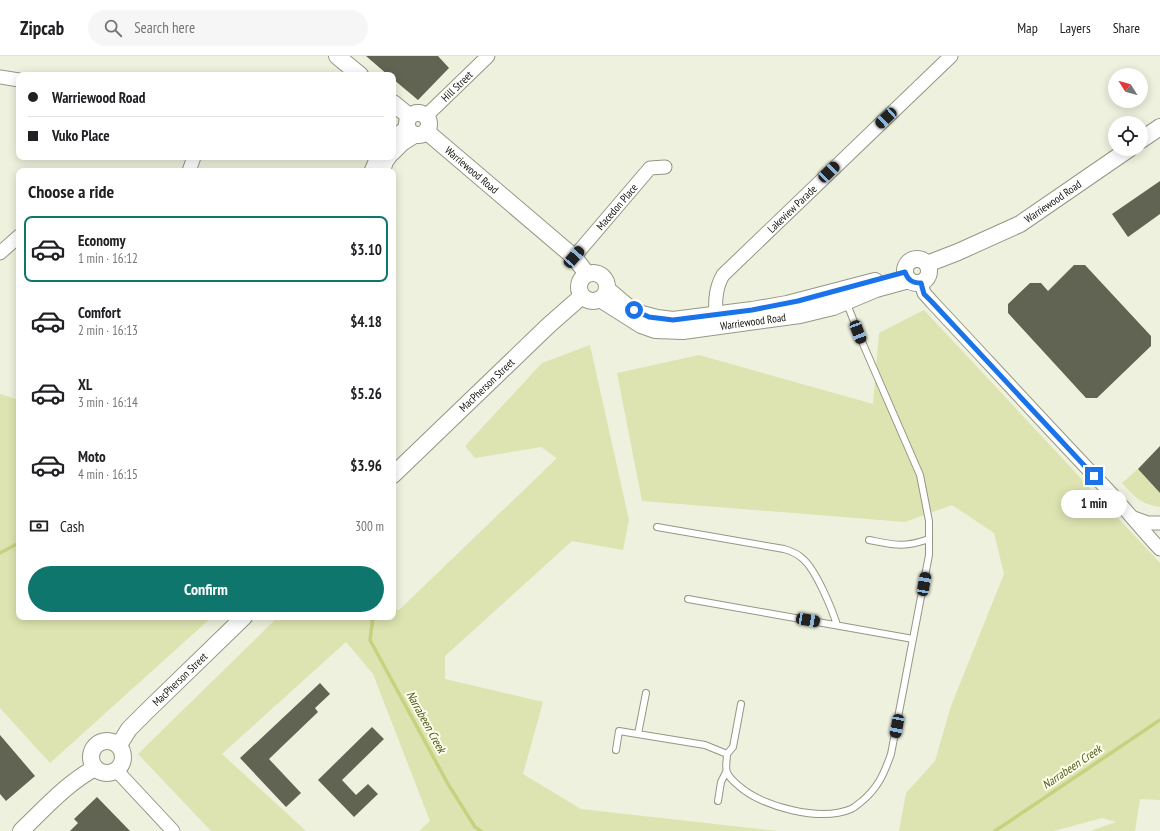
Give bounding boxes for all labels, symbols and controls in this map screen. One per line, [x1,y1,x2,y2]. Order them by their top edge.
search box [88,10,368,46]
text: Zipcab [20,16,64,40]
icon: search [102,17,124,39]
text: Search here [134,18,195,37]
text: Map [1017,19,1038,37]
text: Layers [1060,19,1091,37]
text: Share [1113,19,1140,37]
street label: Hill Street [438,68,476,105]
north arrow [1108,68,1148,108]
map controls [1108,68,1148,156]
text: Warriewood Road [52,88,145,107]
car [873,105,899,131]
button: locate [1108,116,1148,156]
text: Vuko Place [52,126,110,145]
street label: Warriewood Road [442,143,502,197]
car [816,159,842,185]
street label: Warriewood Road [1022,177,1084,226]
text: Choose a ride [28,180,114,203]
street label: Macedon Place [593,180,641,233]
street label: Lakeview Parade [764,182,820,236]
icon: car [30,231,66,267]
text: Economy [78,231,126,250]
text: $3.10 [350,240,382,259]
car [562,244,586,270]
text: 1 min · 16:12 [78,250,138,267]
route start [625,301,643,319]
icon: car [30,303,66,339]
text: Comfort [78,303,121,322]
street label: Warriewood Road [719,310,787,333]
text: $4.18 [350,312,382,331]
car [848,319,868,345]
text: 2 min · 16:13 [78,322,138,339]
street label: MacPherson Street [456,355,517,415]
icon: car [30,375,66,411]
text: XL [78,375,92,394]
text: $5.26 [350,384,382,403]
text: 3 min · 16:14 [78,394,138,411]
icon: car [30,447,66,483]
text: Moto [78,447,106,466]
text: $3.96 [350,456,382,475]
text: 4 min · 16:15 [78,466,138,483]
route end [1085,467,1103,485]
callout: 1 min [1061,490,1127,518]
text: 1 min [1081,495,1107,512]
icon: cash [28,515,50,537]
text: Cash [60,517,84,536]
text: 300 m [355,518,384,535]
button: Confirm [28,566,384,612]
car [916,571,932,597]
car [795,612,821,628]
street label: MacPherson Street [149,649,210,709]
water label: Narrabeen Creek [403,688,450,757]
car [889,713,905,739]
water label: Narrabeen Creek [1039,740,1105,792]

